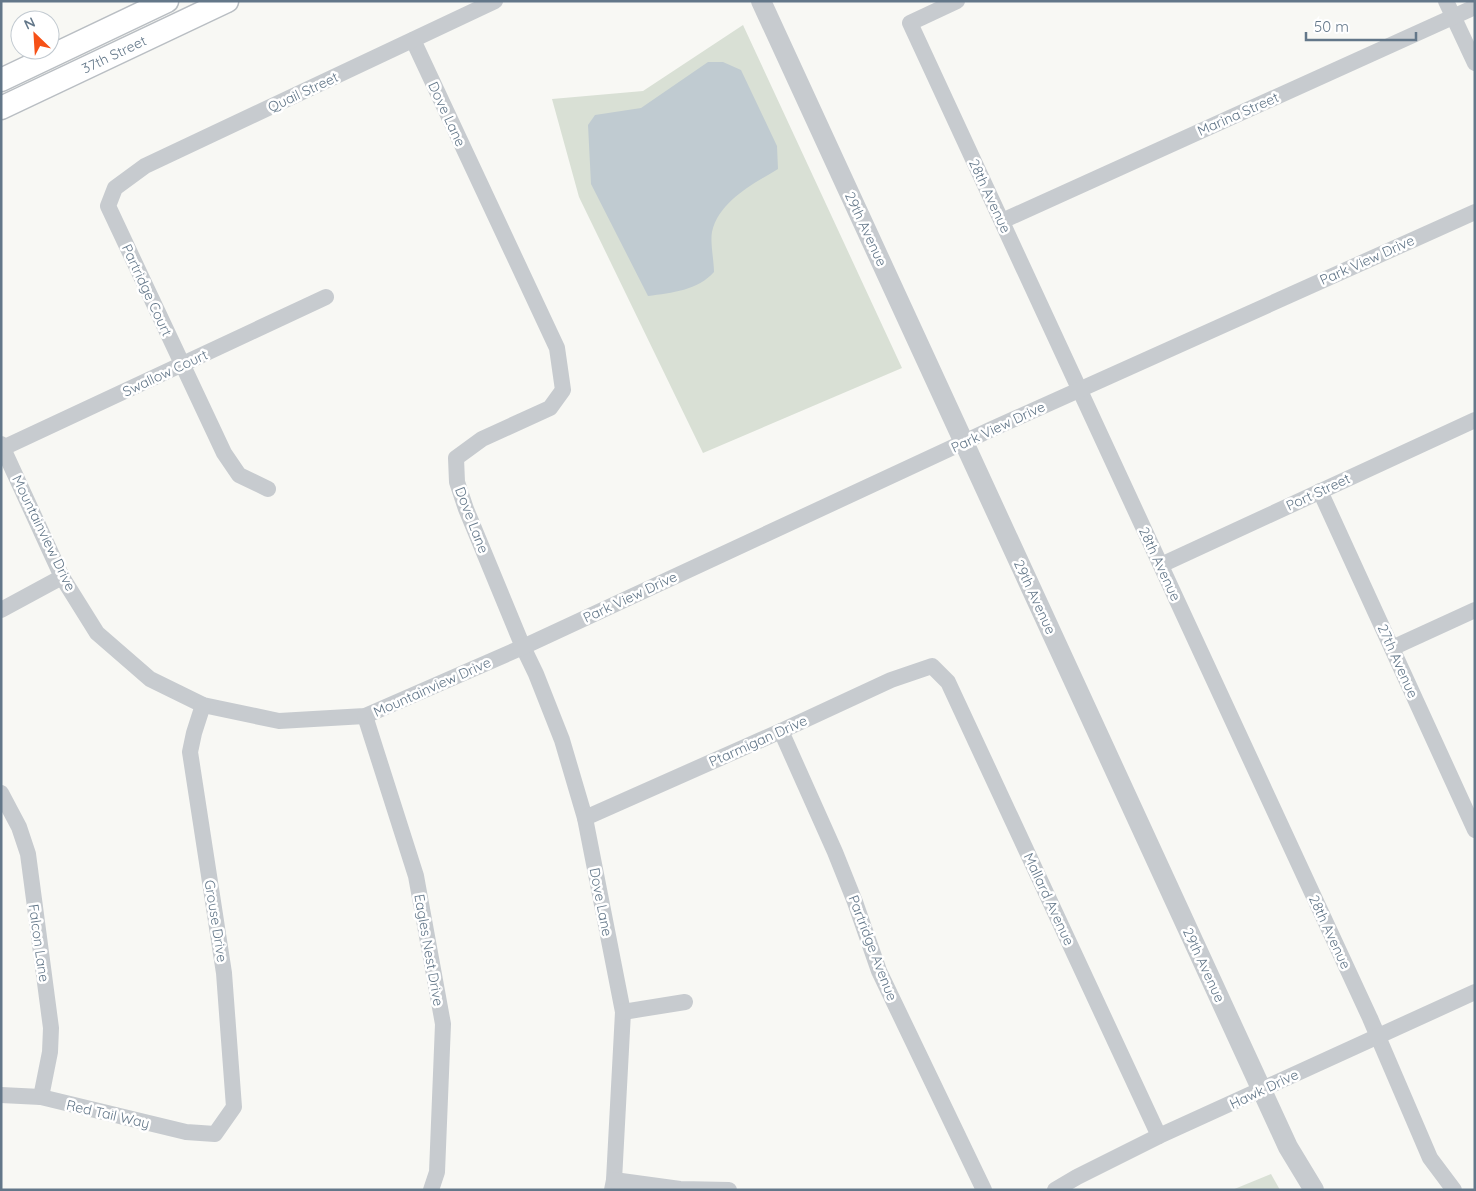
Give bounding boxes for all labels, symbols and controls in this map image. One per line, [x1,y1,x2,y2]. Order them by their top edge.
north arrow [10,10,60,60]
scale bar [1306,10,1416,42]
text: N [21,13,38,34]
text: 50 m [1314,17,1349,36]
street label: 37th Street [79,31,149,77]
street label: Quail Street [265,68,341,116]
street label: Dove Lane [424,79,470,149]
street label: Marina Street [1195,88,1282,140]
street label: 28th Avenue [965,156,1015,236]
street label: 29th Avenue [841,189,891,269]
street label: Park View Drive [1317,231,1417,289]
street label: Partridge Court [118,241,176,339]
street label: Swallow Court [120,345,211,401]
street label: Park View Drive [948,397,1048,457]
street label: Port Street [1283,469,1353,515]
street label: Mountainview Drive [8,472,80,594]
street label: Dove Lane [451,484,493,556]
street label: 28th Avenue [1135,524,1185,604]
street label: 29th Avenue [1010,557,1060,637]
street label: Park View Drive [580,567,680,627]
street label: 27th Avenue [1374,621,1422,701]
street label: Mountainview Drive [370,653,494,721]
street label: Ptarmigan Drive [706,711,810,771]
street label: Mallard Avenue [1020,850,1078,948]
street label: Dove Lane [586,866,616,938]
street label: Grouse Drive [201,878,231,964]
street label: 28th Avenue [1305,892,1355,972]
street label: Eagles Nest Drive [410,893,448,1008]
street label: Partridge Avenue [845,893,901,1004]
street label: Falcon Lane [25,903,53,983]
street label: 29th Avenue [1179,925,1229,1005]
street label: Hawk Drive [1227,1065,1301,1113]
street label: Red Tail Way [65,1096,151,1132]

